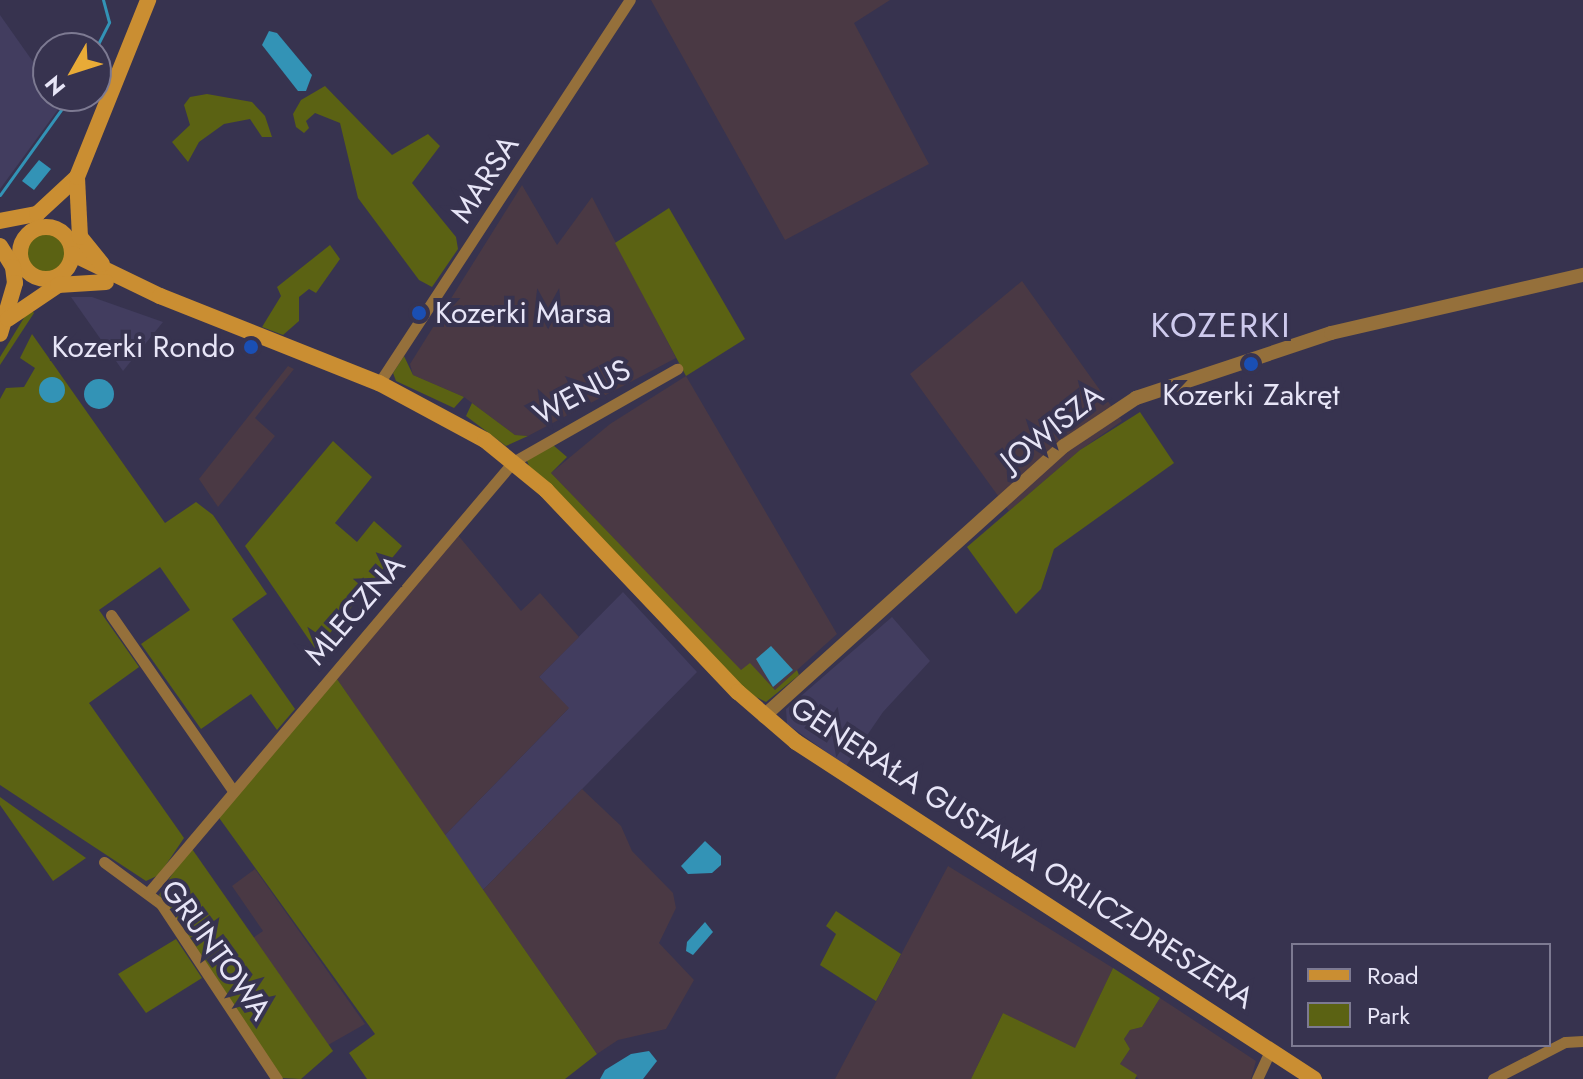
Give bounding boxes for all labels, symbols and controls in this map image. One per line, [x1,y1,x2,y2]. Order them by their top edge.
north arrow [32,32,112,112]
text: N [37,69,73,103]
street label: MARSA [443,128,527,230]
place label: Kozerki Marsa [435,295,612,331]
marker: Kozerki Marsa [410,304,428,322]
district label: KOZERKI [1150,306,1292,346]
place label: Kozerki Rondo [52,329,235,365]
marker: Kozerki Rondo [242,338,260,356]
street label: WENUS [527,352,637,432]
marker: Kozerki Zakręt [1242,355,1260,373]
street label: JOWISZA [994,377,1110,479]
place label: Kozerki Zakręt [1162,377,1340,413]
street label: MLECZNA [298,548,412,672]
street label: GENERAŁA GUSTAWA ORLICZ-DRESZERA [784,690,1260,1016]
street label: GRUNTOWA [153,873,279,1027]
legend [1291,943,1551,1047]
text: Road [1367,958,1419,993]
text: Park [1367,998,1410,1033]

